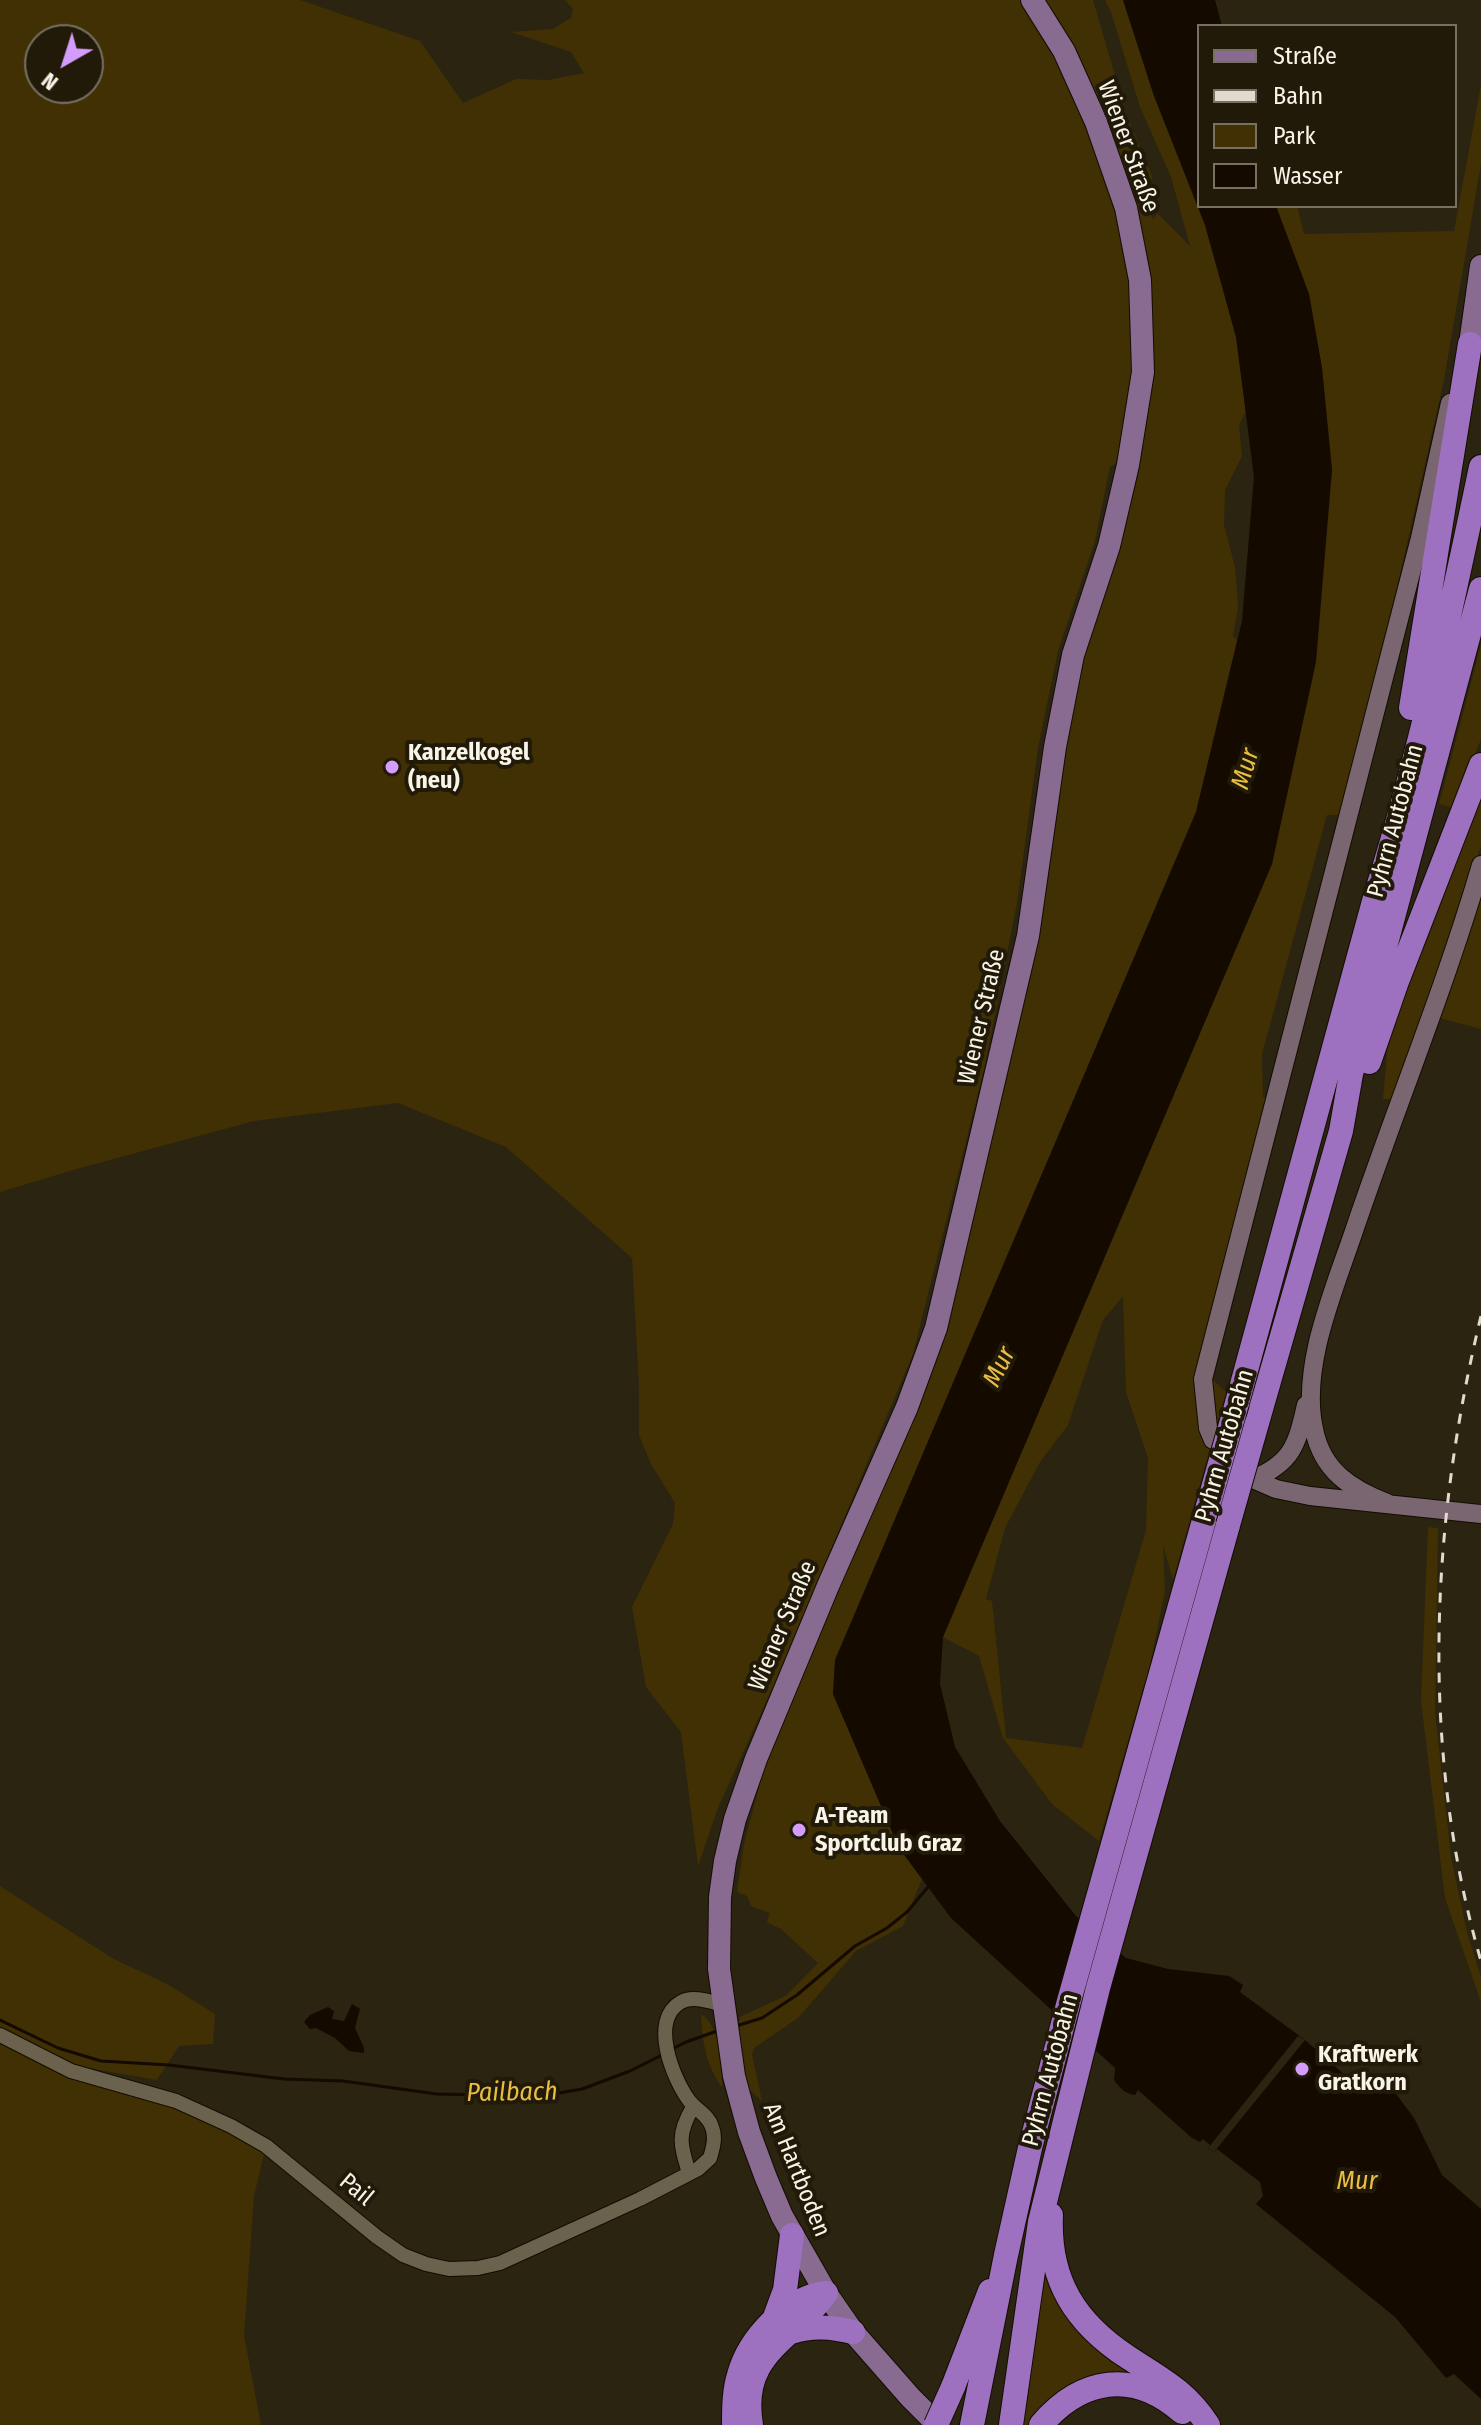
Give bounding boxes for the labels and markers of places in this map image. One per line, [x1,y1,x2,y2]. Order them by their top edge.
place label: Kanzelkogel (neu) [408,739,530,795]
marker: Kanzelkogel (neu) [383,758,401,776]
place label: A-Team Sportclub Graz [815,1802,962,1858]
marker: A-Team Sportclub Graz [790,1821,808,1839]
place label: Kraftwerk Gratkorn [1318,2041,1418,2097]
marker: Kraftwerk Gratkorn [1293,2060,1311,2078]

